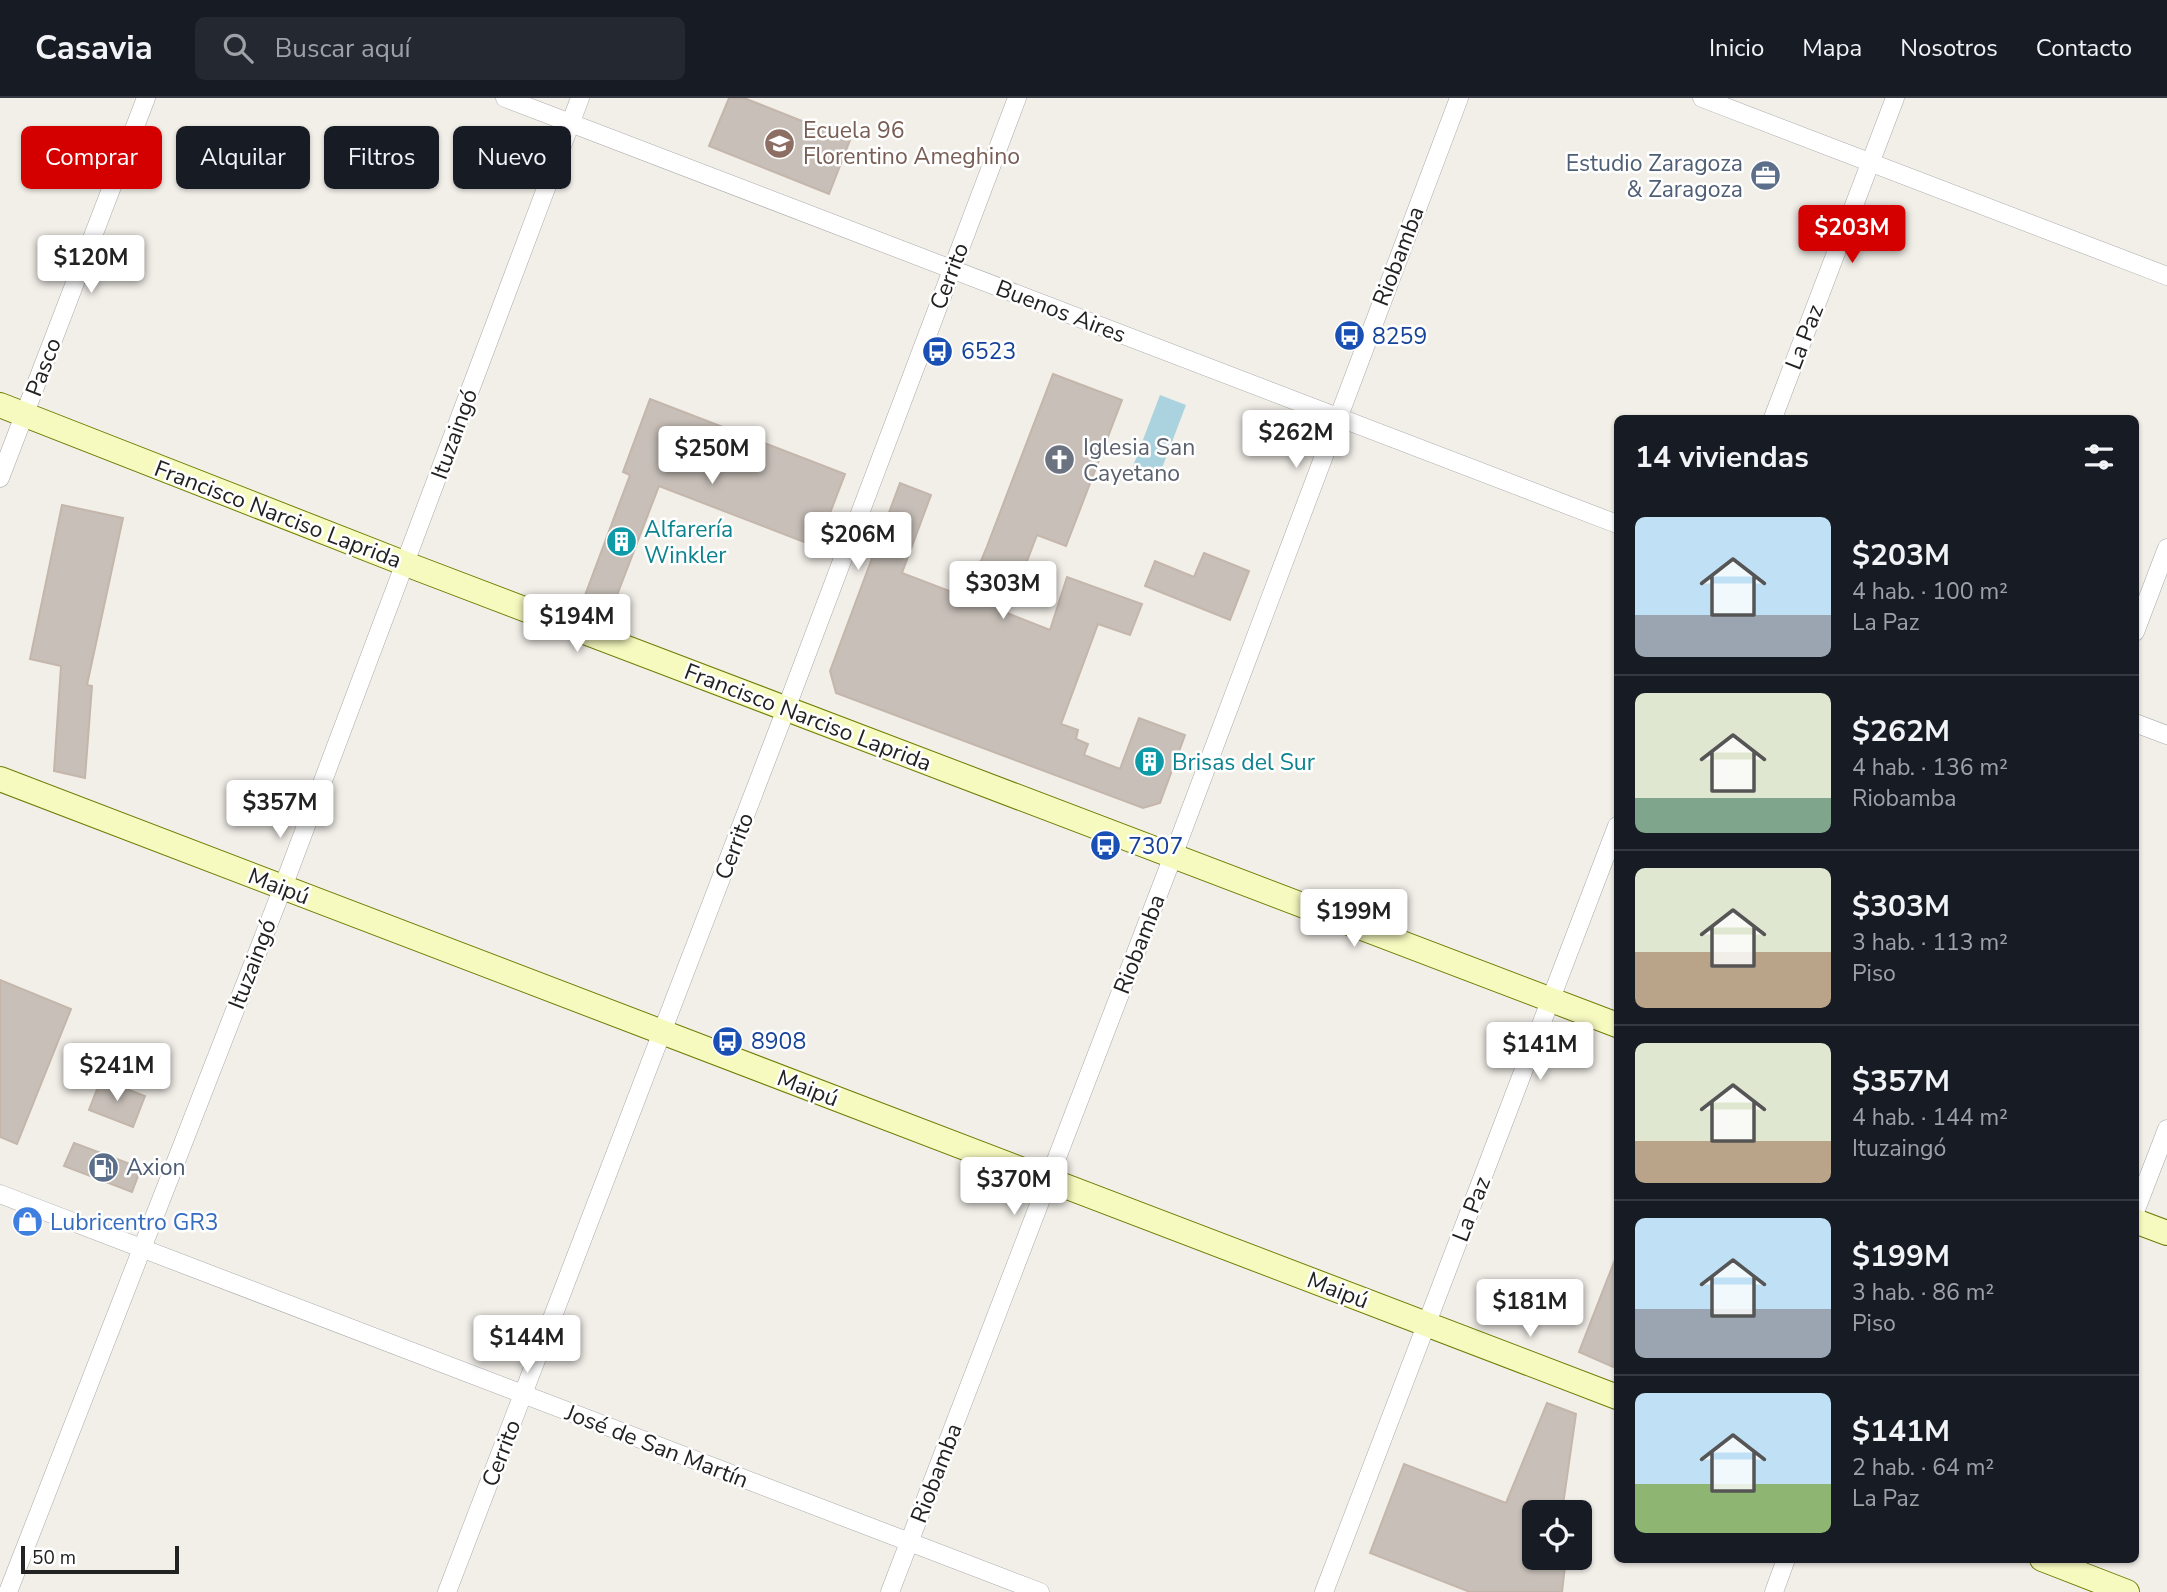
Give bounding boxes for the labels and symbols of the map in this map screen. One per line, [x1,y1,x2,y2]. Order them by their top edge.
place label: Ecuela 96 Florentino Ameghino [803,115,1020,172]
school or university icon: Ecuela 96 Florentino Ameghino [763,126,797,160]
place label: Estudio Zaragoza & Zaragoza [1566,148,1743,205]
office icon: Estudio Zaragoza & Zaragoza [1749,159,1783,193]
street label: Riobamba [1365,202,1432,310]
pin: $203M [1803,206,1901,265]
pin: $120M [42,236,140,295]
street label: Cerrito [923,238,976,314]
street label: Buenos Aires [991,272,1130,350]
street label: La Paz [1778,300,1831,374]
bus stop icon: 8259 [1332,319,1366,353]
place label: 8259 [1372,321,1427,352]
street label: Pasco [18,333,69,401]
bus stop icon: 6523 [921,334,955,368]
place label: 6523 [961,336,1016,367]
street label: Ituzaingó [424,385,485,484]
pin: $262M [1247,410,1345,470]
pin: $250M [663,426,761,486]
place label: Iglesia San Cayetano [1083,432,1195,489]
church icon: Iglesia San Cayetano [1043,443,1077,477]
street label: Francisco Narciso Laprida [150,453,406,576]
pin: $206M [809,512,907,572]
place label: Alfarería Winkler [644,514,733,571]
building icon: Alfarería Winkler [604,525,638,559]
pin: $303M [954,561,1052,621]
pin: $194M [528,594,626,654]
street label: Francisco Narciso Laprida [680,656,936,779]
building icon: Brisas del Sur [1132,745,1166,779]
place label: Brisas del Sur [1172,747,1316,778]
pin: $357M [231,780,329,840]
street label: Cerrito [708,808,761,884]
bus stop icon: 7307 [1088,829,1122,863]
place label: 7307 [1128,831,1183,862]
street label: Maipú [244,861,314,912]
street label: Riobamba [1106,890,1173,998]
pin: $199M [1305,890,1403,949]
street label: Ituzaingó [221,915,284,1014]
pin: $141M [1491,1023,1589,1082]
bus stop icon: 8908 [711,1024,745,1058]
place label: 8908 [751,1026,806,1057]
pin: $241M [68,1044,166,1103]
street label: Maipú [773,1063,843,1114]
fuel station icon: Axion [86,1150,120,1184]
place label: Axion [126,1152,186,1183]
pin: $370M [965,1158,1063,1217]
street label: La Paz [1445,1172,1498,1246]
shop icon: Lubricentro GR3 [10,1205,44,1239]
place label: Lubricentro GR3 [50,1207,219,1238]
street label: Maipú [1303,1265,1373,1316]
pin: $181M [1481,1280,1579,1339]
pin: $144M [478,1316,576,1375]
street label: José de San Martín [560,1397,753,1496]
street label: Cerrito [475,1415,528,1491]
street label: Riobamba [903,1419,970,1527]
scale bar [21,1543,178,1575]

